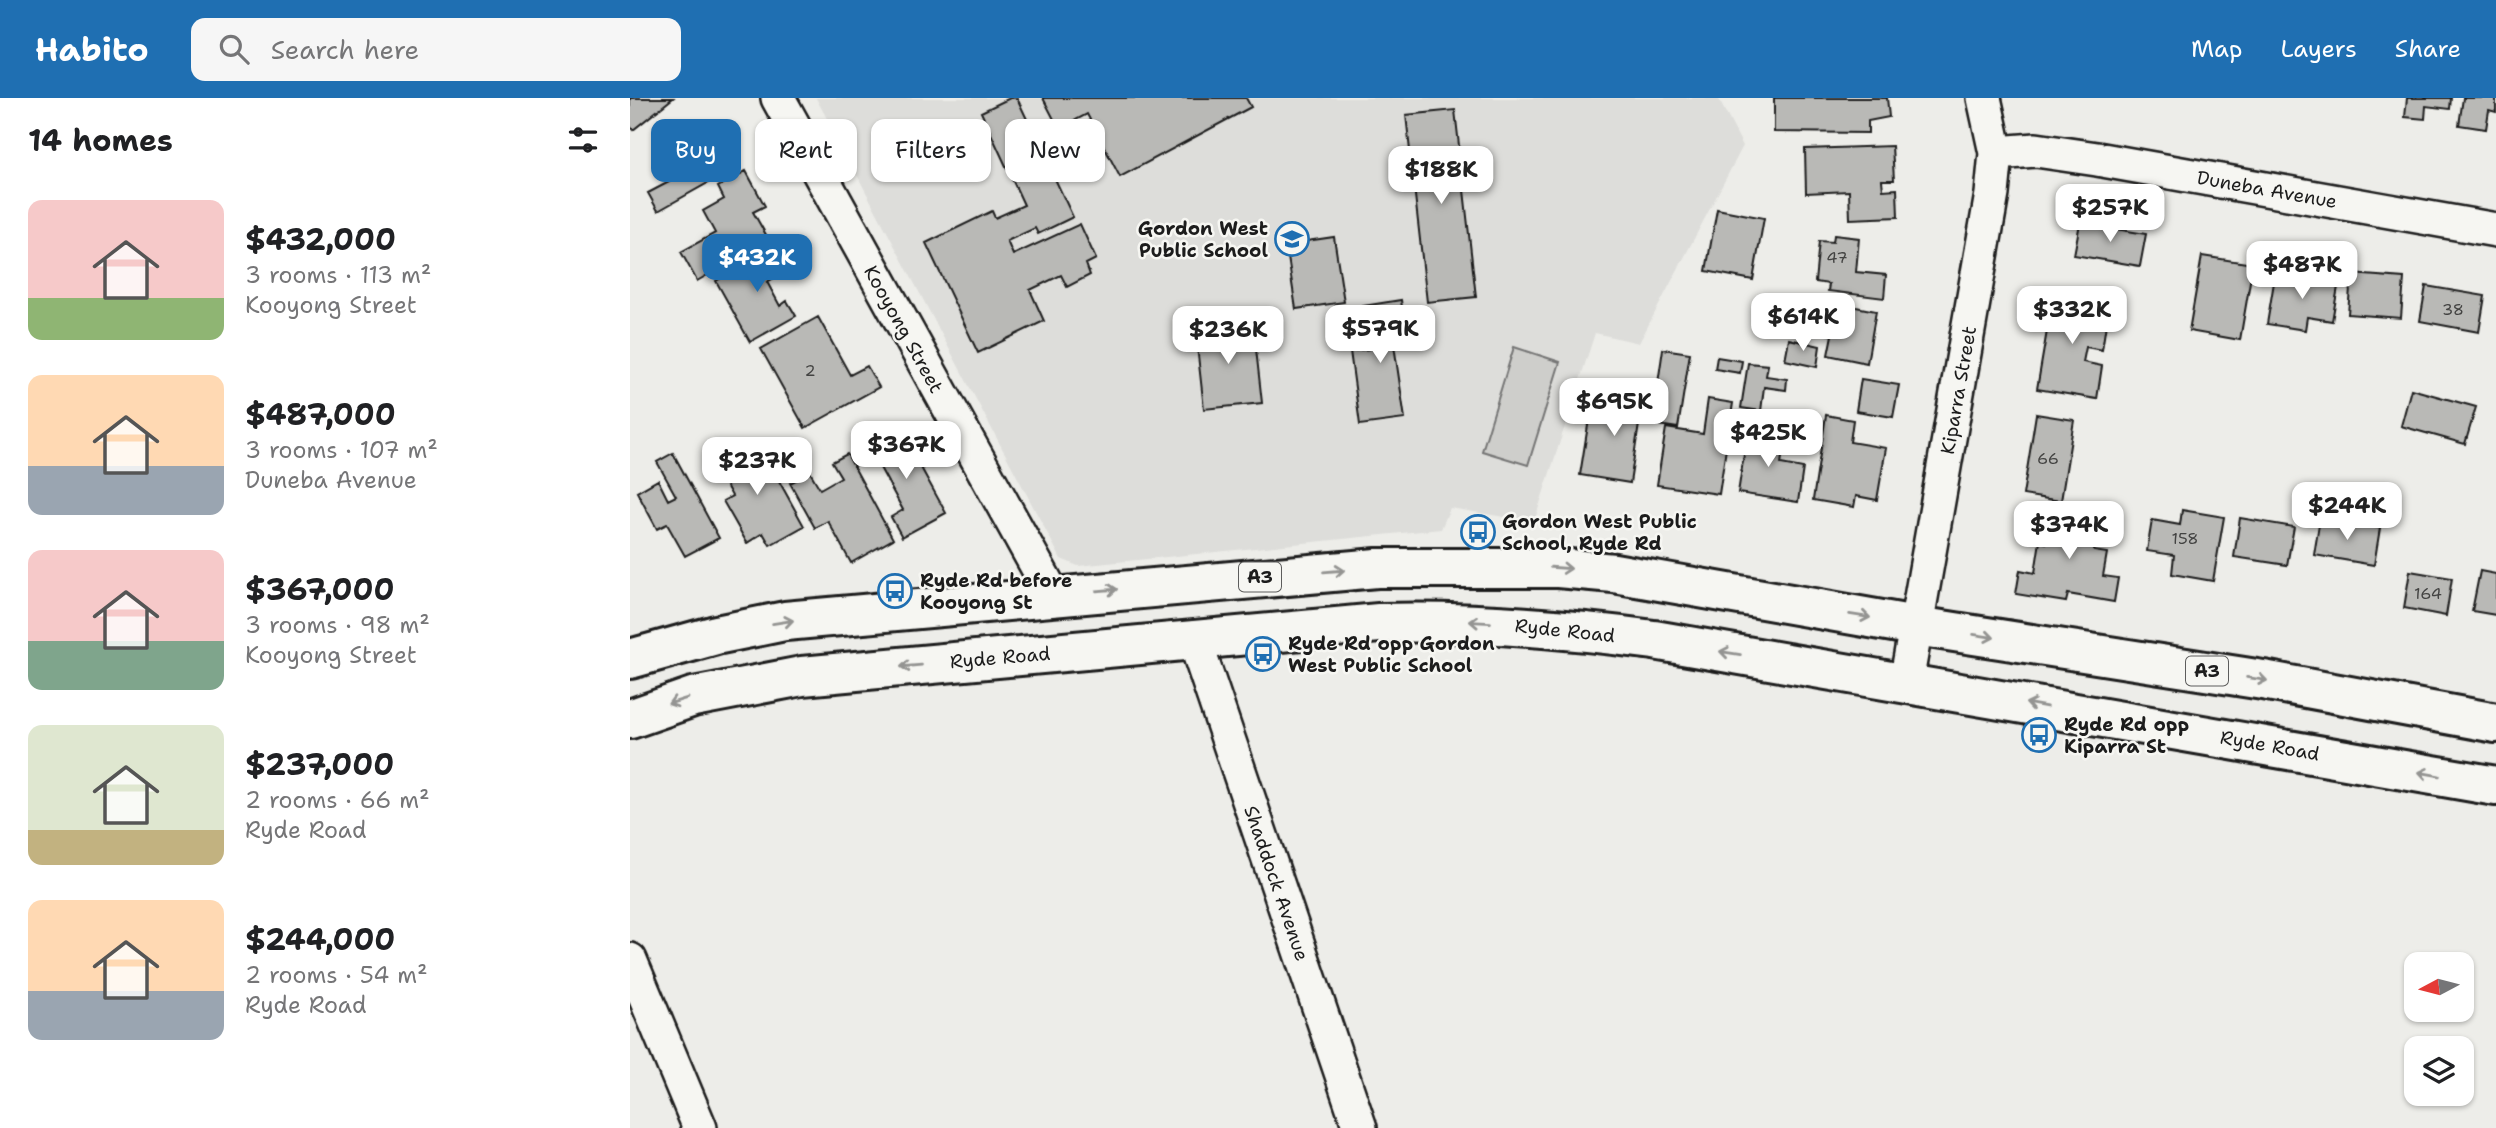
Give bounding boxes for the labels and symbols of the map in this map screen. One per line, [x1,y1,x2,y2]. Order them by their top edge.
pin: $188K [1392,146,1490,206]
street label: Duneba Avenue [2195,165,2339,214]
pin: $257K [2061,184,2159,244]
place label: Gordon West Public School [1138,216,1268,263]
school or university icon: Gordon West Public School [1273,220,1311,258]
pin: $432K [708,234,806,294]
pin: $487K [2253,242,2351,301]
house number: 47 [1826,247,1848,268]
street label: Kooyong Street [858,261,949,397]
pin: $332K [2023,286,2121,346]
pin: $614K [1754,294,1852,353]
house number: 38 [2442,299,2464,320]
pin: $236K [1179,306,1277,366]
pin: $579K [1331,306,1429,365]
street label: Kiparra Street [1935,324,1982,456]
house number: 2 [804,360,816,381]
pin: $695K [1565,378,1663,438]
pin: $425K [1719,410,1817,469]
pin: $367K [857,422,955,481]
pin: $237K [708,438,806,497]
house number: 66 [2037,448,2059,469]
pin: $244K [2298,482,2396,542]
pin: $374K [2020,502,2118,561]
place label: Gordon West Public School, Ryde Rd [1502,509,1697,556]
bus stop icon: Gordon West Public School, Ryde Rd [1459,513,1497,551]
house number: 158 [2171,528,2199,549]
road number: A3 [1239,562,1281,592]
one-way arrow [1549,562,1572,575]
one-way arrow [1322,564,1345,577]
place label: Ryde Rd before Kooyong St [920,568,1073,615]
bus stop icon: Ryde Rd before Kooyong St [876,572,914,610]
one-way arrow [1095,583,1118,596]
house number: 164 [2414,583,2442,604]
one-way arrow [1848,610,1871,623]
street label: Ryde Road [1514,613,1616,648]
one-way arrow [771,615,794,628]
one-way arrow [1468,616,1491,629]
one-way arrow [1972,630,1994,643]
place label: Ryde Rd opp Gordon West Public School [1288,631,1495,678]
bus stop icon: Ryde Rd opp Gordon West Public School [1244,635,1282,673]
street label: Ryde Road [949,641,1051,674]
one-way arrow [1719,646,1741,659]
road number: A3 [2186,656,2228,686]
one-way arrow [900,659,923,672]
one-way arrow [2245,673,2268,686]
one-way arrow [668,696,690,708]
one-way arrow [2025,698,2048,711]
place label: Ryde Rd opp Kiparra St [2064,712,2189,759]
bus stop icon: Ryde Rd opp Kiparra St [2020,716,2058,754]
street label: Ryde Road [2218,724,2322,767]
one-way arrow [2418,766,2441,780]
street label: Shaddock Avenue [1238,802,1315,964]
north arrow [2404,952,2474,1022]

